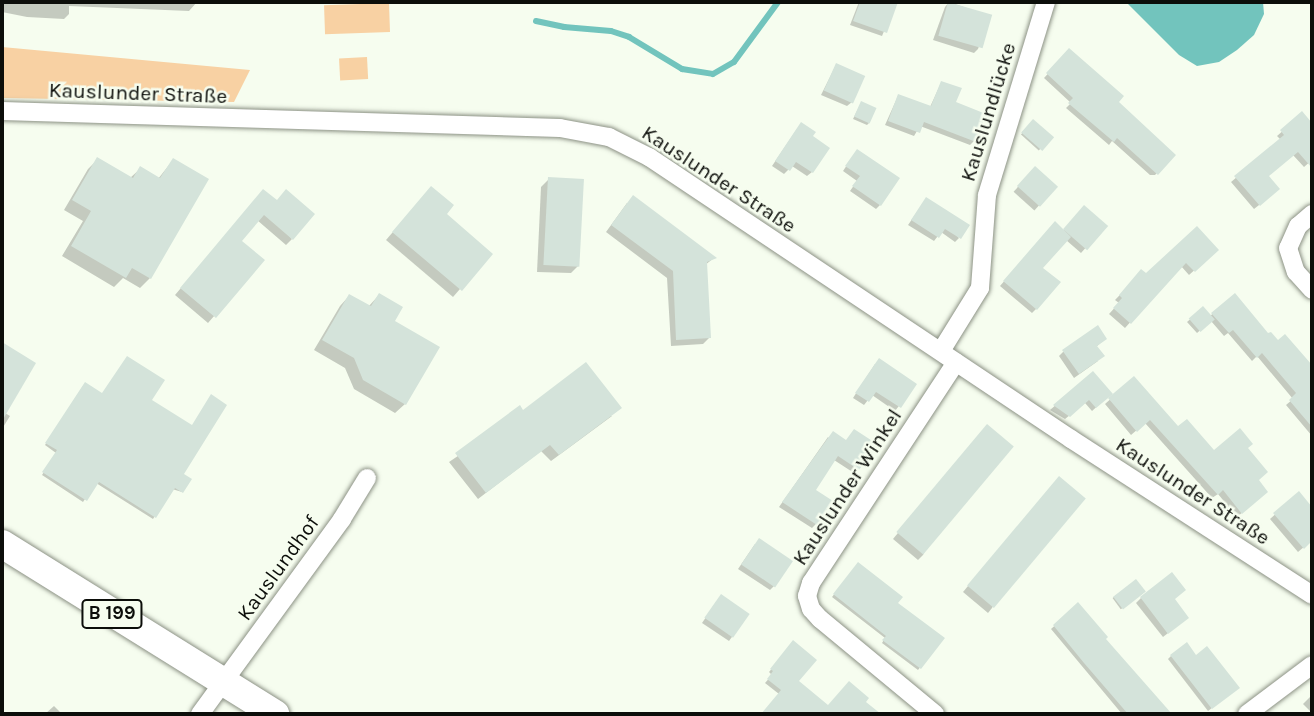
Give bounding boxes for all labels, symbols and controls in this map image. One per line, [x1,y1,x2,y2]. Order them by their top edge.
street label: Kauslundlücke [955,40,1021,184]
street label: Kauslunder Straße [48,77,228,109]
street label: Kauslunder Straße [637,120,801,238]
street label: Kauslunder Winkel [787,404,907,570]
street label: Kauslunder Straße [1111,432,1275,550]
street label: Kauslundhof [232,511,324,625]
road number: B 199 [80,598,144,629]

